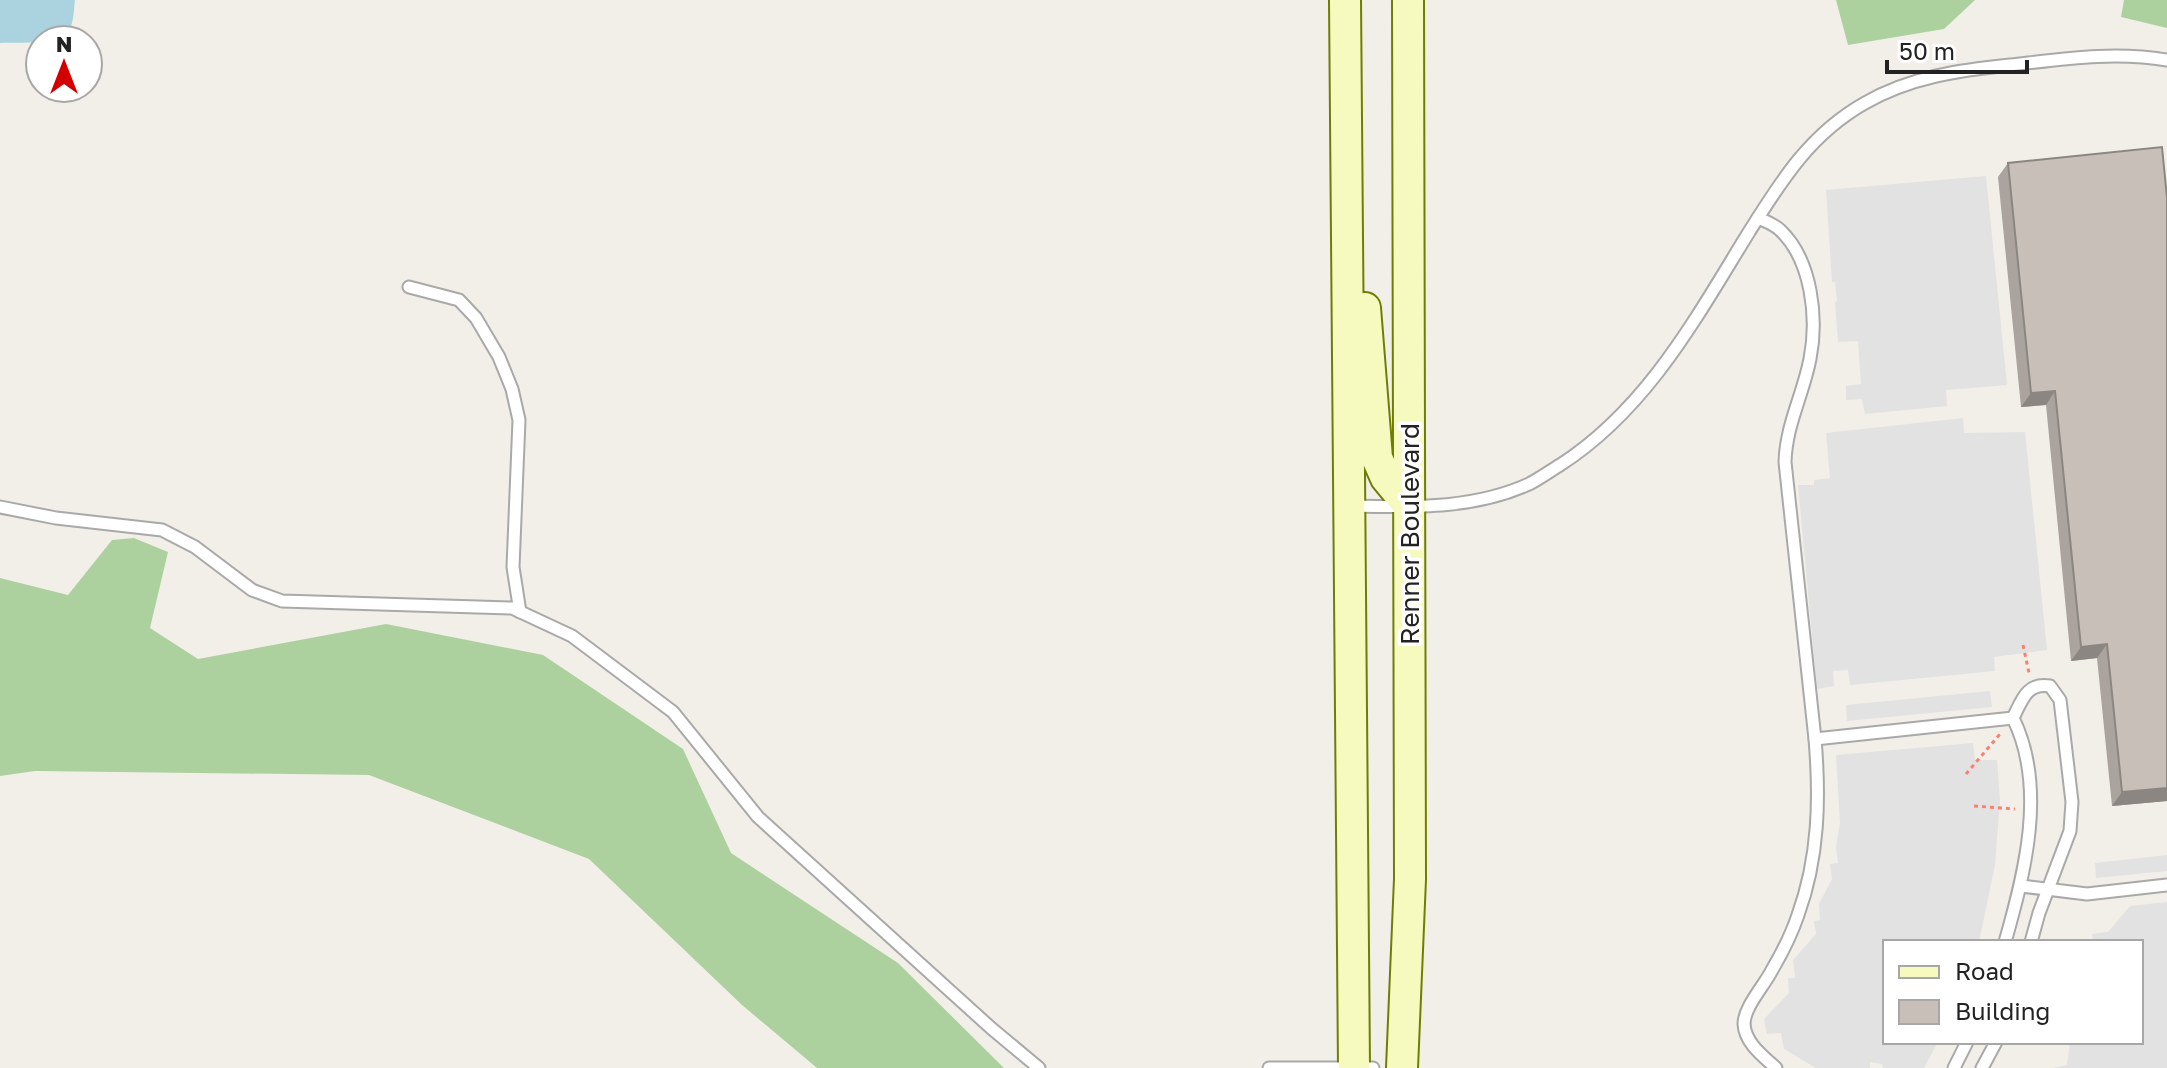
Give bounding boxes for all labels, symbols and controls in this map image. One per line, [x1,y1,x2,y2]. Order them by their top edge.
north arrow [24,24,104,104]
scale bar [1887,24,2027,74]
text: N [56,30,72,57]
text: 50 m [1899,36,1955,65]
street label: Renner Boulevard [1394,423,1425,645]
legend [1883,940,2143,1044]
text: Road [1955,956,2014,985]
text: Building [1955,996,2050,1025]

